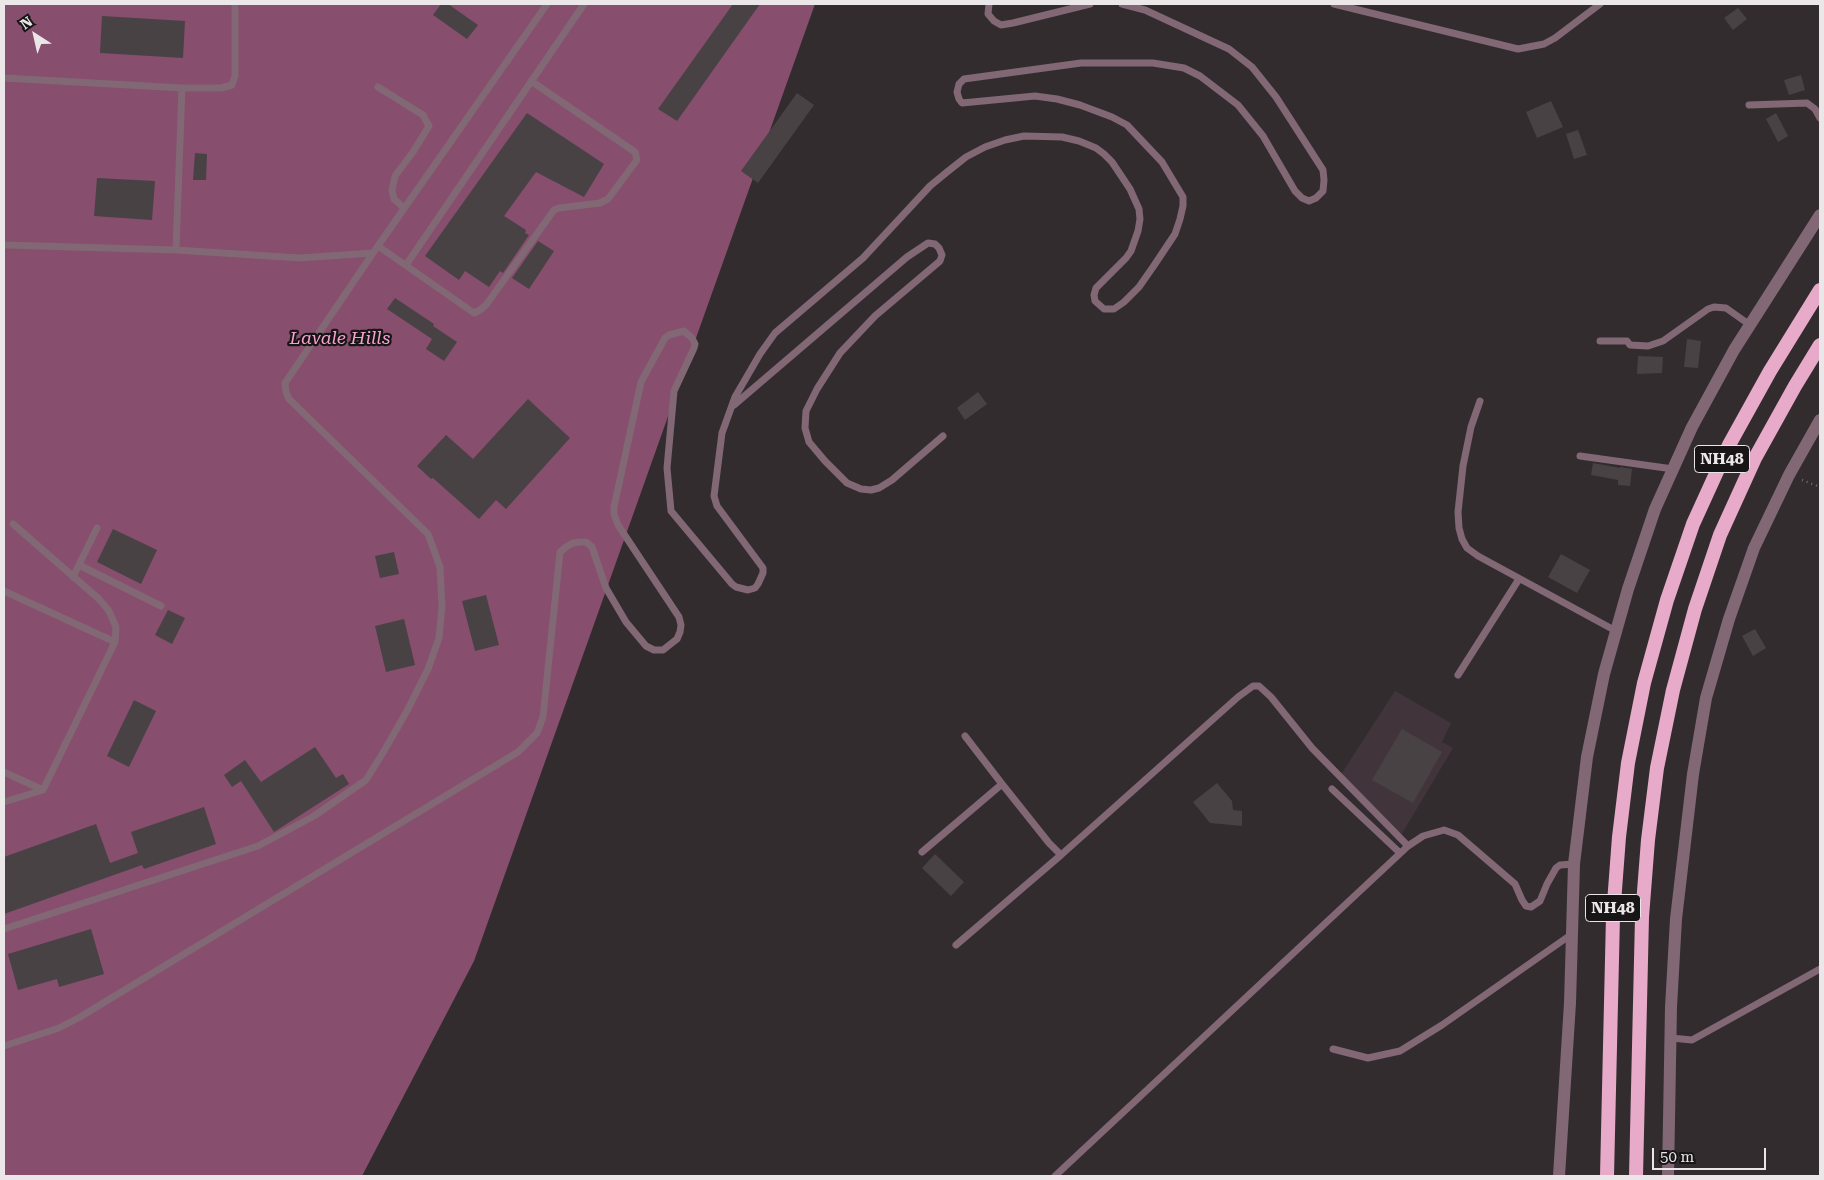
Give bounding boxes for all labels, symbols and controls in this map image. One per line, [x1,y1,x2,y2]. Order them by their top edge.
north arrow [10,10,60,60]
text: N [17,13,35,32]
park label: Lavale Hills [290,328,390,350]
road number: NH48 [1694,446,1750,472]
road number: NH48 [1586,894,1640,921]
scale bar [1654,1138,1768,1170]
text: 50 m [1660,1148,1694,1166]

